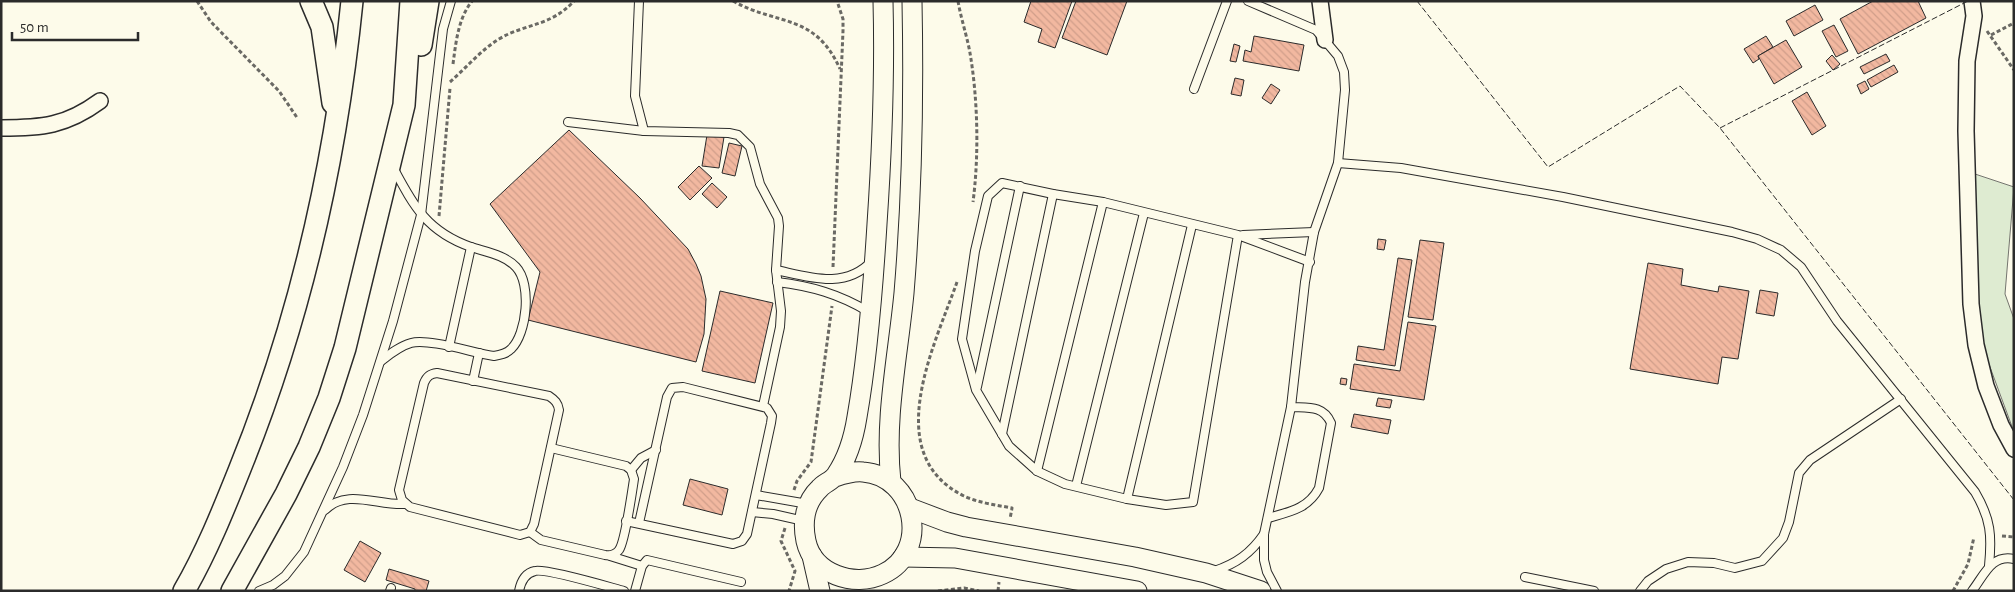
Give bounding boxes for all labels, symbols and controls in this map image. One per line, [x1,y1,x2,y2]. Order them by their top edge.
scale bar [12,10,139,42]
text: 50 m [20,20,49,35]

